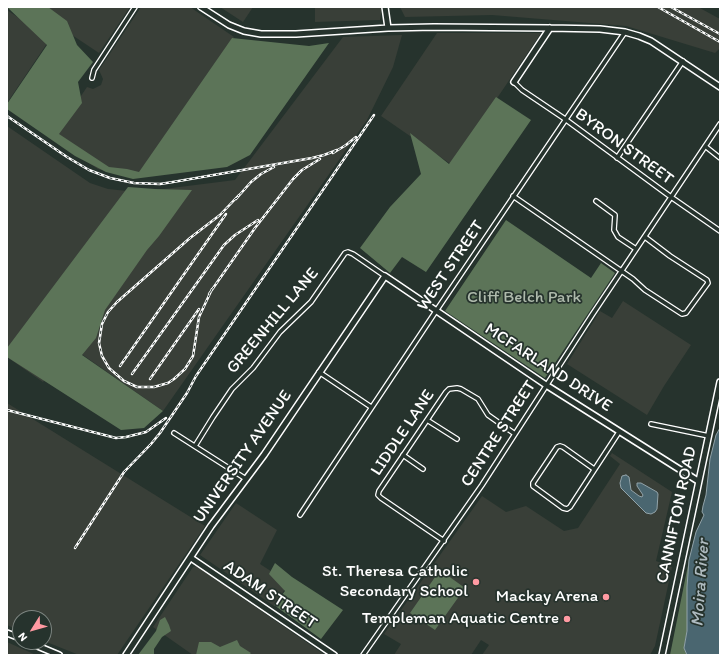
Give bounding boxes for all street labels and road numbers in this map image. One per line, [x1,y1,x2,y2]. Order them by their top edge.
street label: BYRON STREET [571,104,677,190]
street label: WEST STREET [413,217,489,315]
street label: GREENHILL LANE [223,264,323,378]
street label: MCFARLAND DRIVE [480,319,616,417]
street label: CENTRE STREET [457,377,541,491]
street label: UNIVERSITY AVENUE [189,386,297,528]
street label: LIDDLE LANE [367,386,439,480]
street label: CANNIFTON ROAD [653,445,701,585]
street label: ADAM STREET [219,556,321,634]

